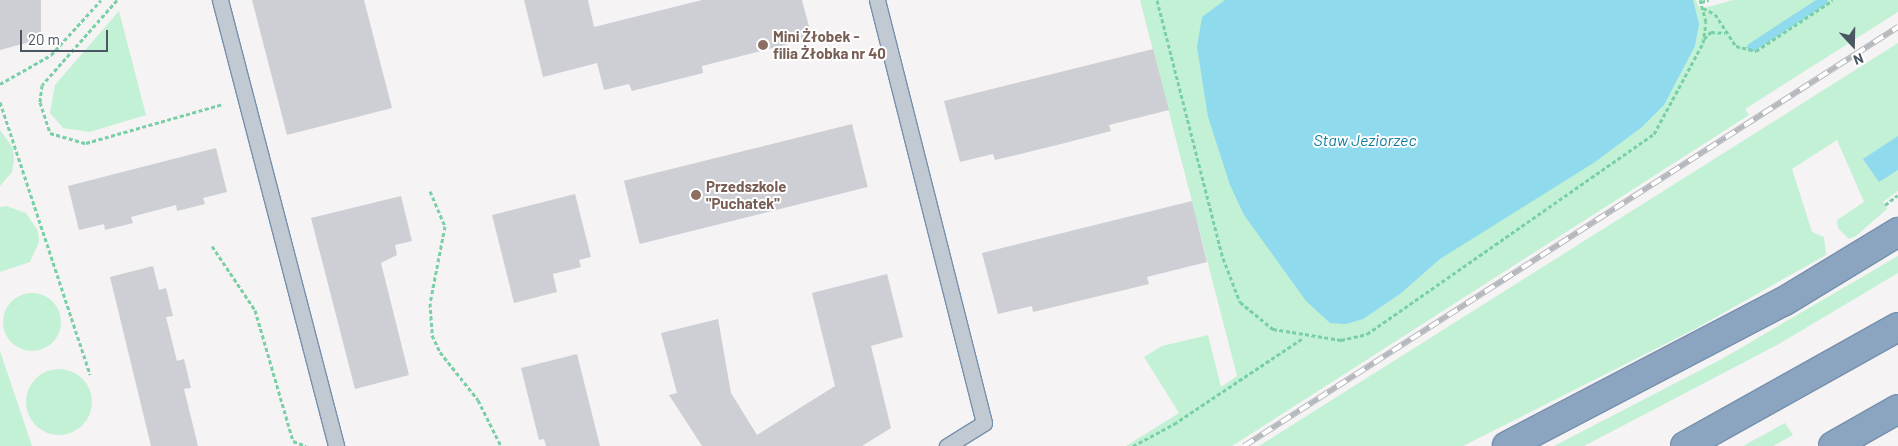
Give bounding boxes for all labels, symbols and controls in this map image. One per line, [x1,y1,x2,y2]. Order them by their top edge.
scale bar [22,20,110,52]
north arrow [1828,20,1878,70]
place label: Mini Żłobek - filia Żłobka nr 40 [773,27,886,62]
text: 20 m [28,30,60,48]
marker: Mini Żłobek - filia Żłobka nr 40 [757,39,769,51]
text: N [1851,50,1866,69]
water label: Staw Jeziorzec [1314,130,1416,150]
place label: Przedszkole "Puchatek" [706,177,786,212]
marker: Przedszkole "Puchatek" [690,189,702,201]

